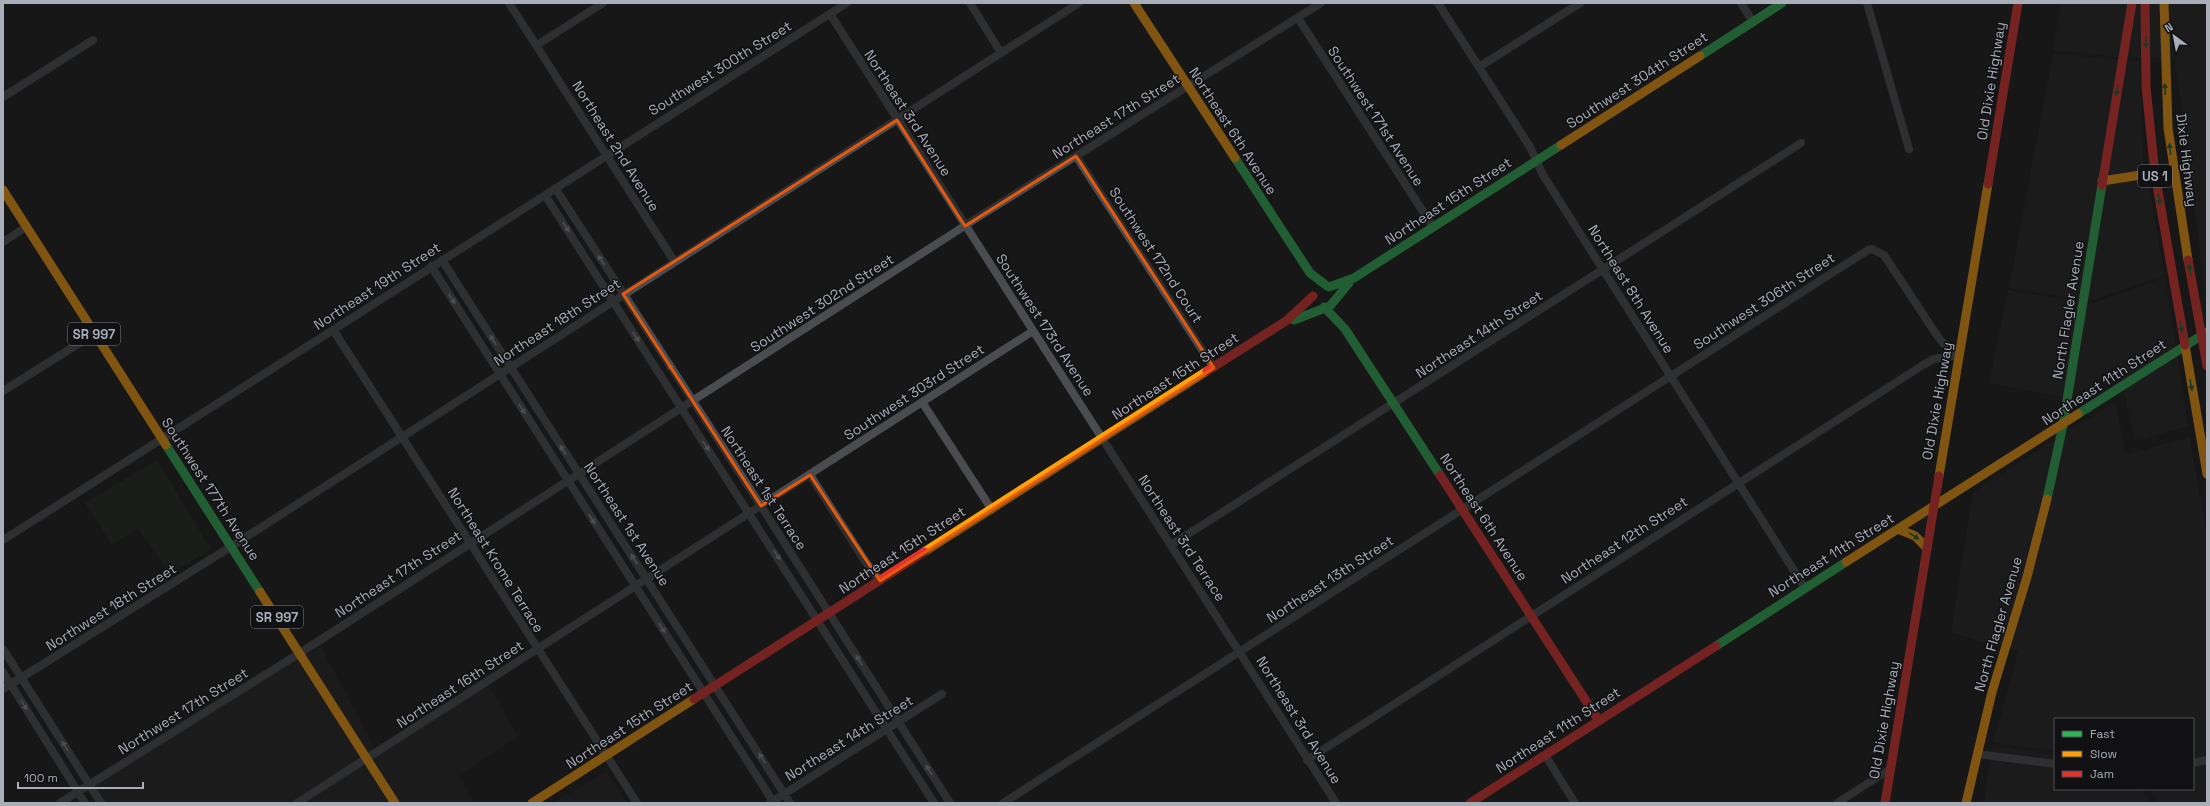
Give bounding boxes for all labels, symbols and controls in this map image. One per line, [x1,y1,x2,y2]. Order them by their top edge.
north arrow [2154,16,2194,56]
street label: Southwest 300th Street [645,17,795,119]
text: N [2162,20,2176,35]
street label: Old Dixie Highway [1973,21,2009,141]
street label: Southwest 304th Street [1563,28,1711,132]
one-way arrow [2143,36,2149,49]
street label: Southwest 171st Avenue [1324,43,1428,189]
street label: Northeast 3rd Avenue [860,46,956,180]
street label: Northeast 6th Avenue [1185,64,1281,198]
street label: Northeast 17th Street [1049,69,1183,163]
street label: Northeast 2nd Avenue [568,77,664,215]
one-way arrow [2162,83,2169,95]
one-way arrow [2114,84,2120,96]
street label: Dixie Highway [2172,112,2202,208]
one-way arrow [2167,143,2173,155]
street label: Northeast 15th Street [1381,153,1515,249]
road number: US 1 [2138,165,2172,187]
street label: Southwest 172nd Court [1105,184,1207,326]
one-way arrow [2156,193,2162,205]
street label: Northeast 8th Avenue [1584,221,1678,357]
one-way arrow [562,222,570,233]
street label: Northeast 19th Street [310,238,444,334]
street label: North Flagler Avenue [2048,240,2088,380]
street label: Southwest 306th Street [1690,249,1838,353]
street label: Southwest 302nd Street [747,250,897,356]
street label: Southwest 173rd Avenue [992,250,1098,400]
one-way arrow [597,254,605,265]
one-way arrow [2186,264,2192,276]
street label: Northeast 18th Street [490,274,624,370]
street label: Northeast 14th Street [1412,286,1546,382]
one-way arrow [449,293,456,305]
one-way arrow [2178,321,2184,334]
road number: SR 997 [68,323,120,345]
street label: Northeast 15th Street [1108,328,1242,424]
one-way arrow [632,332,640,342]
one-way arrow [489,335,497,345]
street label: Northeast 11th Street [2038,335,2170,429]
street label: Southwest 303rd Street [840,340,988,444]
street label: Old Dixie Highway [1918,341,1956,461]
one-way arrow [668,363,675,375]
one-way arrow [2188,379,2194,392]
one-way arrow [519,403,526,415]
street label: Southwest 177th Avenue [158,414,264,564]
street label: Northeast 1st Terrace [717,423,811,553]
one-way arrow [703,440,710,452]
one-way arrow [560,444,567,455]
street label: Northeast 6th Avenue [1436,450,1532,584]
street label: Northeast 1st Avenue [580,459,674,589]
street label: Northeast 3rd Terrace [1134,471,1230,605]
street label: Northeast Krome Terrace [444,484,548,636]
street label: Northeast 12th Street [1557,492,1691,588]
street label: Northeast 15th Street [835,502,969,598]
street label: Northeast 11th Street [1765,509,1897,601]
one-way arrow [588,513,596,524]
street label: Northeast 17th Street [331,526,465,622]
street label: Northeast 13th Street [1263,531,1397,627]
one-way arrow [1908,533,1920,540]
one-way arrow [773,550,781,561]
one-way arrow [630,554,638,564]
street label: North Flagler Avenue [1970,554,2026,694]
street label: Northwest 18th Street [42,559,180,655]
road number: SR 997 [251,606,303,628]
one-way arrow [659,622,666,634]
street label: Northeast 16th Street [393,636,527,732]
street label: Northeast 3rd Avenue [1252,653,1346,787]
one-way arrow [856,654,863,666]
street label: Old Dixie Highway [1865,660,1903,780]
street label: Northwest 17th Street [115,664,251,758]
street label: Northeast 15th Street [562,677,696,773]
street label: Northeast 11th Street [1492,683,1624,777]
street label: Northeast 14th Street [782,691,916,785]
one-way arrow [20,699,27,711]
legend [2054,718,2194,790]
text: Fast [2090,726,2115,742]
one-way arrow [61,741,69,752]
text: Slow [2090,746,2117,762]
one-way arrow [758,753,766,763]
scale bar [18,764,143,790]
one-way arrow [925,765,933,775]
text: Jam [2090,766,2114,782]
text: 100 m [24,770,58,786]

